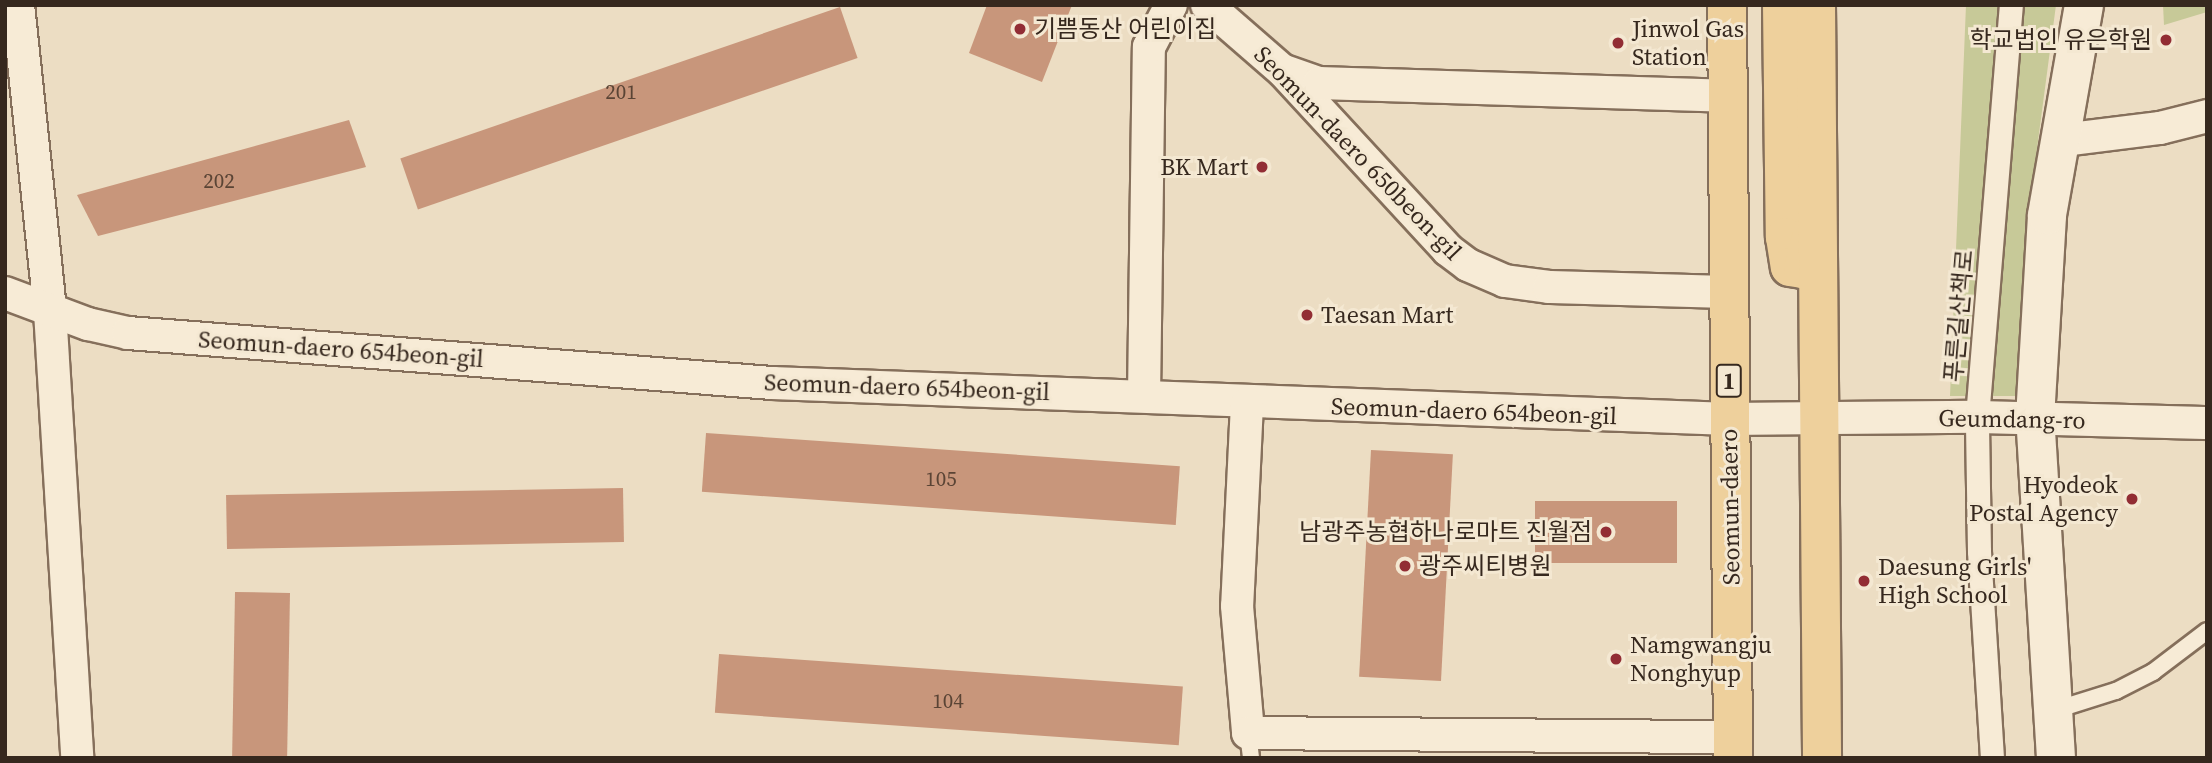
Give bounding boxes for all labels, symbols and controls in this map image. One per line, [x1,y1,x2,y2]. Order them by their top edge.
place label: 기쁨동산 어린이집 [1034,15,1216,43]
place label: Jinwol Gas Station [1632,15,1744,71]
marker: 기쁨동산 어린이집 [1012,21,1028,37]
place label: 학교법인 유은학원 [1970,26,2152,54]
marker: 학교법인 유은학원 [2158,32,2174,48]
marker: Jinwol Gas Station [1610,35,1626,51]
street label: Seomun-daero 650beon-gil [1248,40,1468,266]
house number: 201 [605,79,637,105]
place label: BK Mart [1160,153,1248,181]
marker: BK Mart [1254,159,1270,175]
house number: 202 [203,168,235,194]
street label: 푸른길산책로 [1939,249,1979,383]
place label: Taesan Mart [1321,301,1453,329]
marker: Taesan Mart [1299,307,1315,323]
street label: Seomun-daero 654beon-gil [197,325,485,373]
road number: 1 [1715,362,1743,400]
street label: Seomun-daero 654beon-gil [764,368,1050,406]
street label: Seomun-daero 654beon-gil [1331,392,1617,430]
street label: Geumdang-ro [1938,403,2086,435]
street label: Seomun-daero [1714,429,1746,585]
house number: 105 [925,466,957,492]
place label: Hyodeok Postal Agency [1969,471,2118,527]
marker: Hyodeok Postal Agency [2124,491,2140,507]
place label: 남광주농협하나로마트 진월점 [1299,518,1592,546]
marker: 남광주농협하나로마트 진월점 [1598,524,1614,540]
place label: 광주씨티병원 [1419,552,1551,580]
place label: Daesung Girls' High School [1878,553,2031,609]
marker: 광주씨티병원 [1397,558,1413,574]
marker: Daesung Girls' High School [1856,573,1872,589]
place label: Namgwangju Nonghyup [1630,631,1772,687]
marker: Namgwangju Nonghyup [1608,651,1624,667]
house number: 104 [932,688,964,714]

